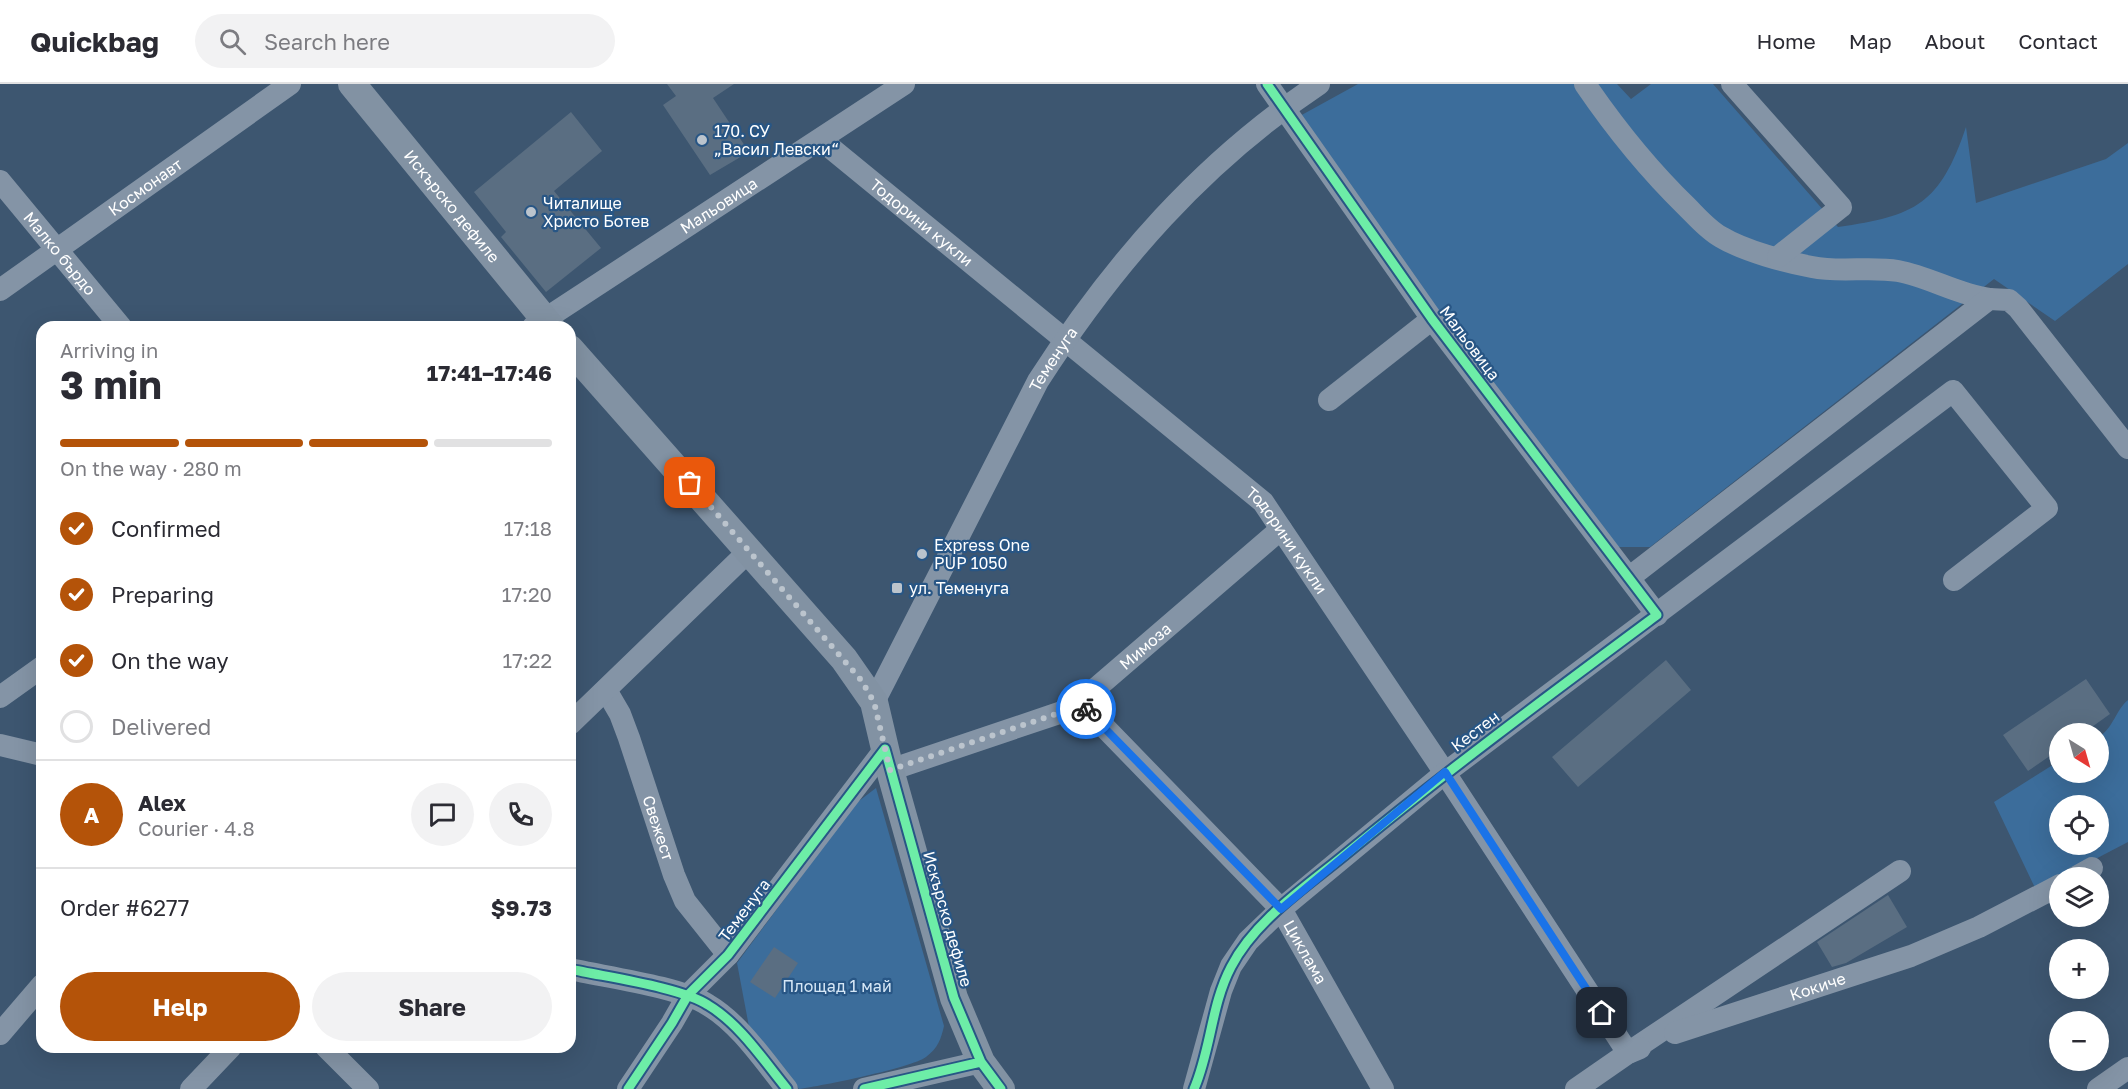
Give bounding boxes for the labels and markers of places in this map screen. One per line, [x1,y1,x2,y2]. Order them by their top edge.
place label: 170. СУ „Васил Левски“ [714,121,839,159]
marker: 170. СУ „Васил Левски“ [695,133,709,147]
place label: Читалище Христо Ботев [543,193,649,231]
marker: Читалище Христо Ботев [524,205,538,219]
pin [664,457,715,508]
place label: Express One PUP 1050 [934,535,1030,573]
marker: Express One PUP 1050 [915,547,929,561]
place label: ул. Теменуга [909,578,1009,598]
marker: ул. Теменуга [890,581,904,595]
pin [1576,987,1627,1038]

